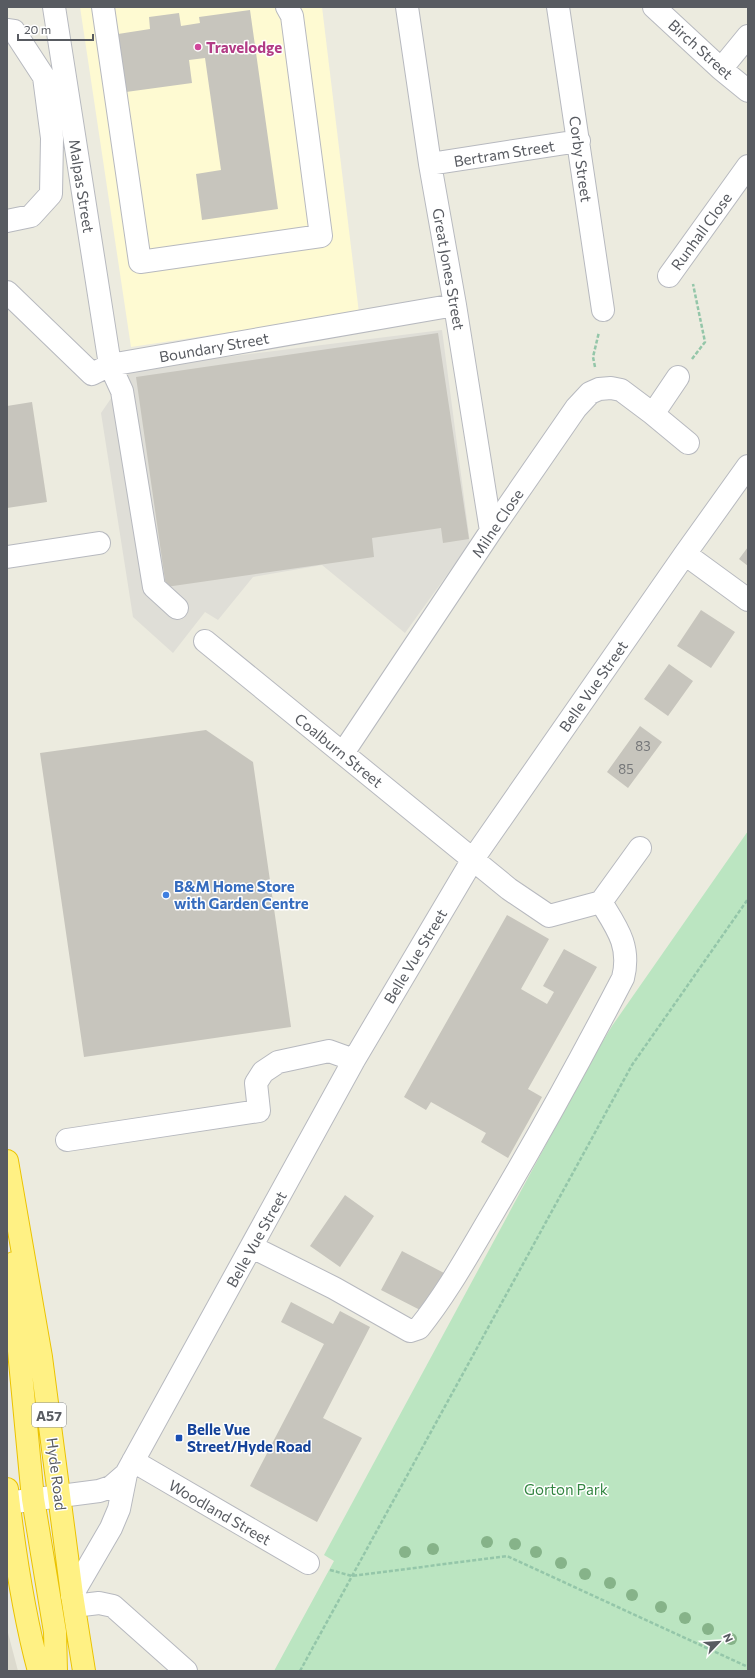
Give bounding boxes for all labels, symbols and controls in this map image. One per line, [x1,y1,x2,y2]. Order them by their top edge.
street label: Birch Street [665,15,737,83]
scale bar [18,16,93,42]
text: 20 m [24,22,51,36]
place label: Travelodge [206,38,282,56]
marker: Travelodge [193,42,203,52]
street label: Corby Street [566,115,596,203]
street label: Bertram Street [452,136,556,170]
street label: Malpas Street [66,138,98,234]
street label: Runhall Close [667,189,735,273]
street label: Great Jones Street [429,207,469,331]
street label: Boundary Street [158,328,270,366]
street label: Milne Close [467,485,527,561]
street label: Belle Vue Street [555,637,631,735]
street label: Coalburn Street [291,709,387,791]
house number: 83 [635,738,651,754]
house number: 85 [618,761,634,777]
place label: B&M Home Store with Garden Centre [174,877,309,912]
marker: B&M Home Store with Garden Centre [161,890,171,900]
street label: Belle Vue Street [380,905,450,1007]
street label: Belle Vue Street [222,1188,290,1290]
road number: A57 [32,1403,66,1427]
place label: Belle Vue Street/Hyde Road [187,1420,311,1455]
marker: Belle Vue Street/Hyde Road [174,1433,184,1443]
street label: Hyde Road [44,1437,70,1511]
street label: Woodland Street [166,1475,274,1549]
park label: Gorton Park [524,1480,608,1498]
north arrow [699,1622,739,1662]
text: N [721,1631,736,1644]

